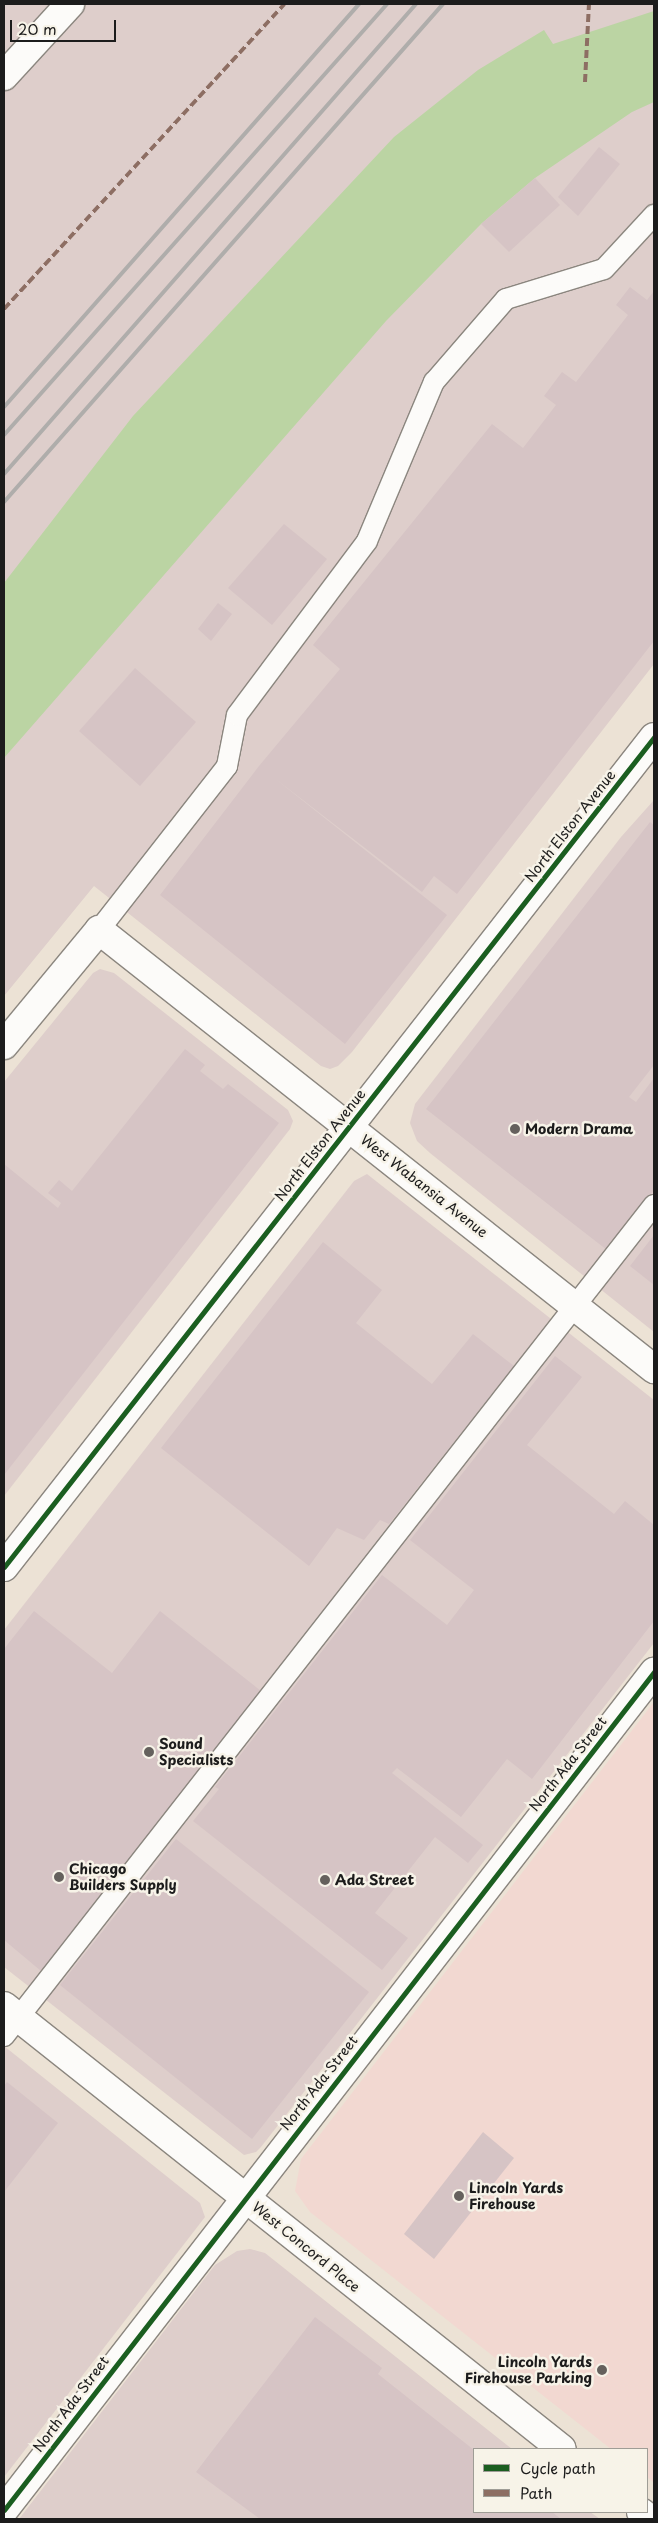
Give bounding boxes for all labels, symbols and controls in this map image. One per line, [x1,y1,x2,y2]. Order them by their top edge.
scale bar [12,10,119,42]
text: 20 m [18,17,57,40]
street label: North Elston Avenue [521,767,619,885]
street label: North Elston Avenue [271,1086,369,1204]
place label: Modern Drama [525,1121,633,1137]
marker: Modern Drama [509,1123,521,1135]
street label: West Wabansia Avenue [357,1131,491,1241]
street label: North Ada Street [525,1713,611,1815]
place label: Sound Specialists [159,1736,233,1768]
marker: Sound Specialists [143,1746,155,1758]
place label: Chicago Builders Supply [69,1861,178,1894]
marker: Chicago Builders Supply [53,1871,65,1883]
place label: Ada Street [335,1872,414,1888]
marker: Ada Street [319,1874,331,1886]
street label: North Ada Street [276,2032,362,2134]
place label: Lincoln Yards Firehouse [469,2180,563,2212]
marker: Lincoln Yards Firehouse [453,2190,465,2202]
street label: West Concord Place [249,2198,363,2296]
street label: North Ada Street [29,2352,113,2456]
place label: Lincoln Yards Firehouse Parking [465,2354,592,2386]
marker: Lincoln Yards Firehouse Parking [596,2364,608,2376]
legend [473,2448,648,2513]
text: Cycle path [520,2456,596,2479]
text: Path [520,2481,552,2504]

